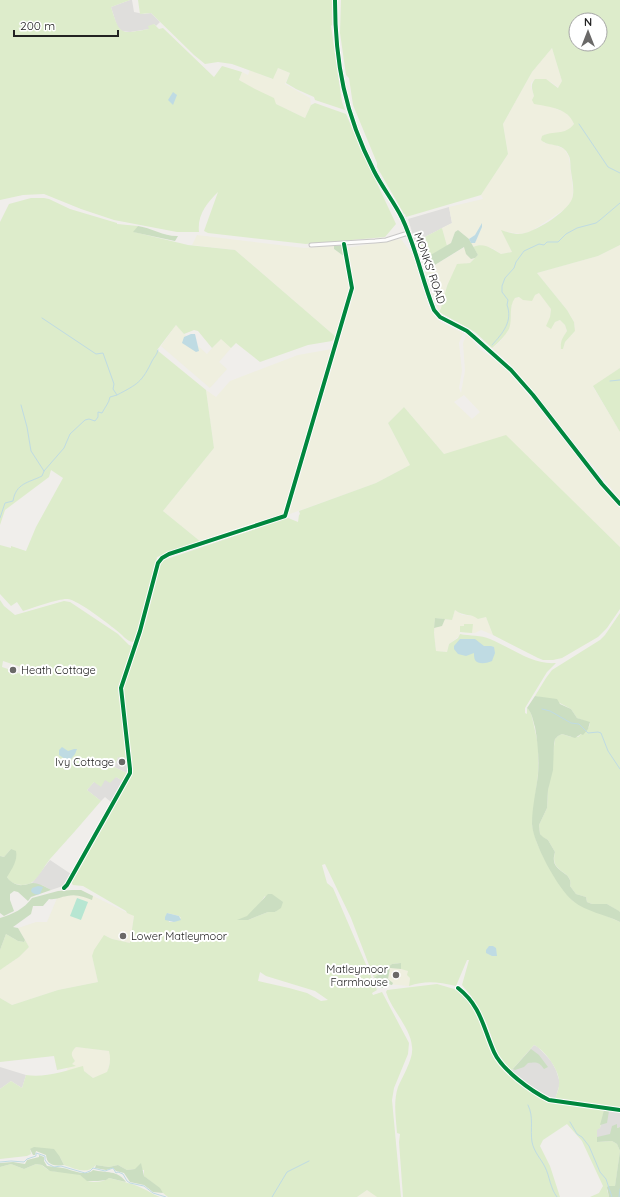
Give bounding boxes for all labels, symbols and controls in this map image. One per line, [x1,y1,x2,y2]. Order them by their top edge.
scale bar [14,12,118,38]
north arrow [568,12,608,52]
text: N [584,15,592,29]
text: 200 m [20,18,55,33]
street label: MONKS' ROAD [411,230,449,306]
place label: Heath Cottage [21,663,96,677]
marker: Heath Cottage [8,665,18,675]
place label: Ivy Cottage [55,755,114,769]
marker: Ivy Cottage [117,757,127,767]
place label: Lower Matleymoor [131,929,228,943]
marker: Lower Matleymoor [118,931,128,941]
place label: Matleymoor Farmhouse [326,962,389,989]
marker: Matleymoor Farmhouse [391,970,401,980]

